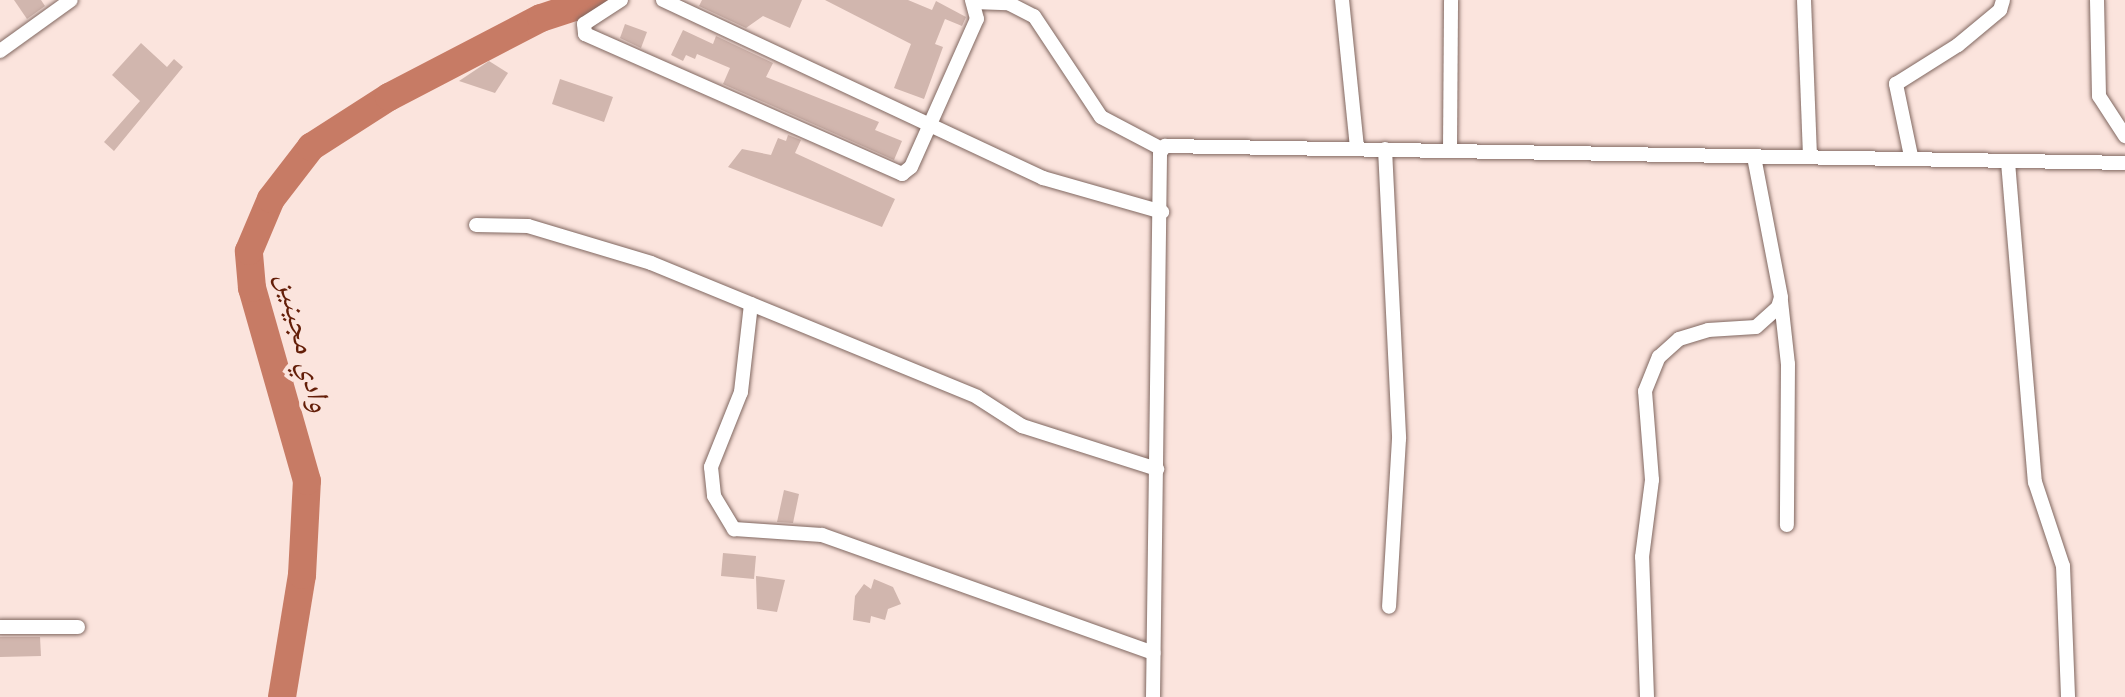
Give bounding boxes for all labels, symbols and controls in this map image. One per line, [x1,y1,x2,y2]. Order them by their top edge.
water label: وادي مجينين [270,269,340,415]

